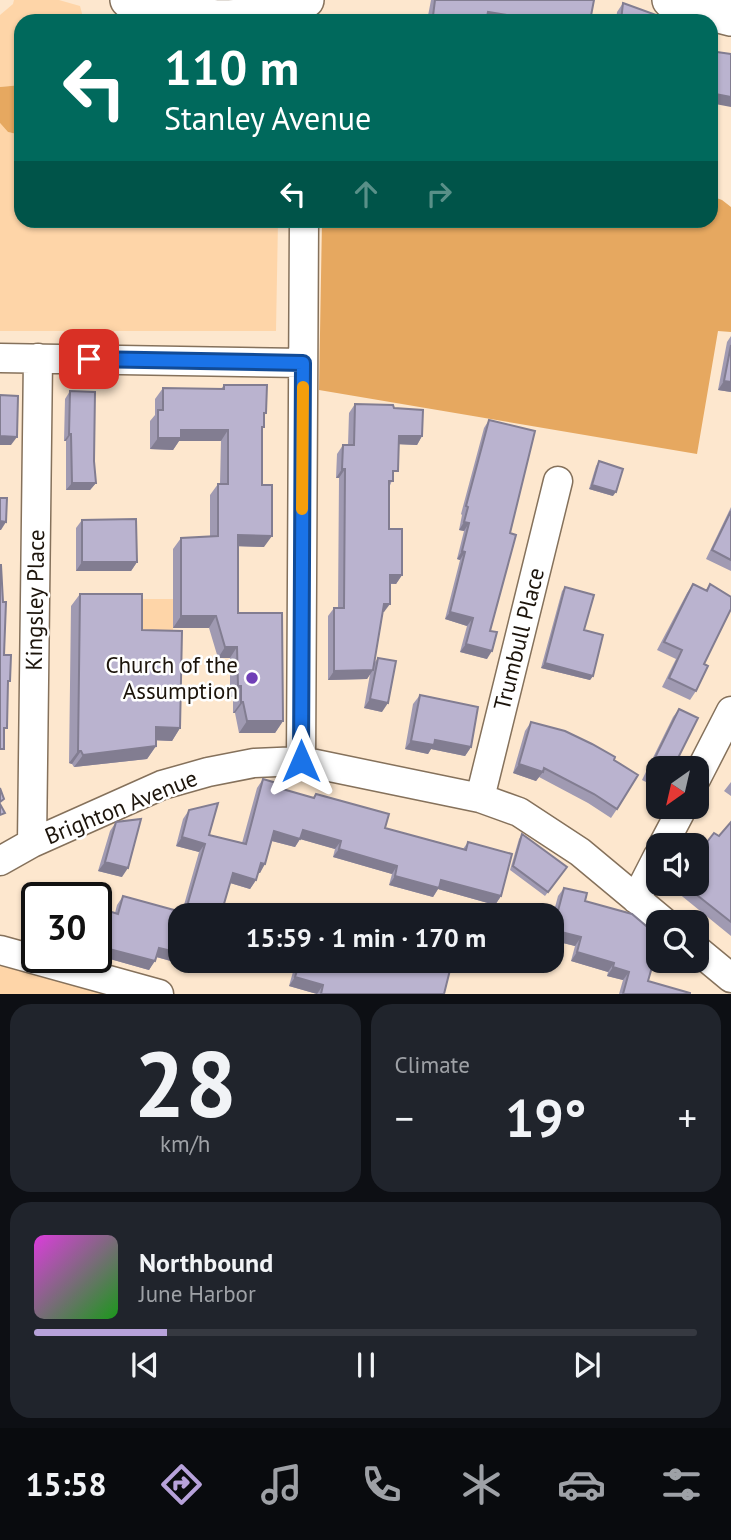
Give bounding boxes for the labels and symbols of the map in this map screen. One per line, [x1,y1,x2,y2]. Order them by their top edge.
pin [59,329,119,389]
street label: Kingsley Place [19,529,50,671]
street label: Trumbull Place [487,564,550,713]
place label: Church of the Assumption [105,650,238,705]
marker: Church of the Assumption [244,670,260,686]
position arrow [264,724,338,798]
north arrow [646,756,709,819]
street label: Brighton Avenue [40,763,201,850]
speed limit sign: 30 [21,882,112,973]

